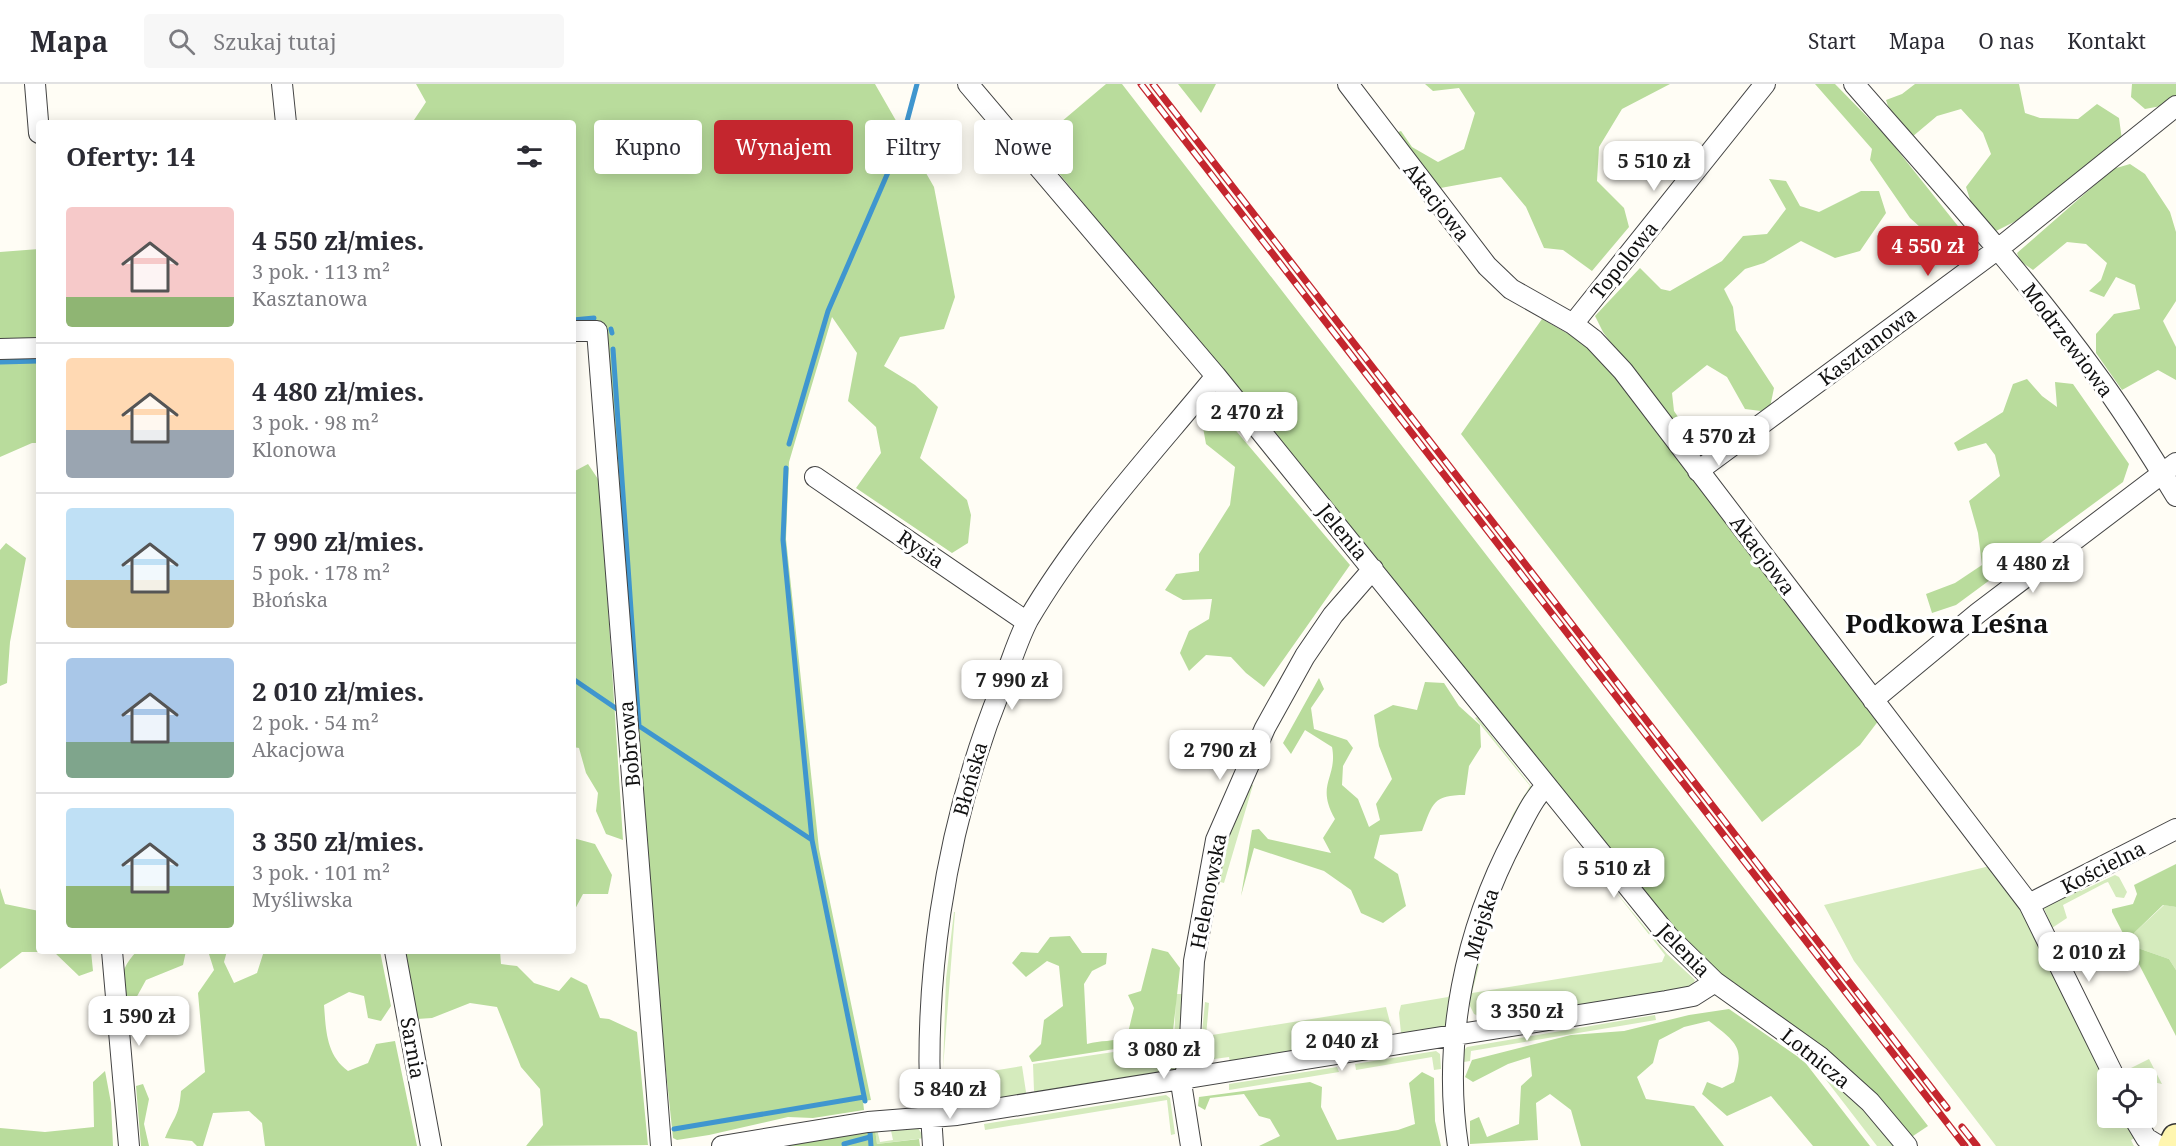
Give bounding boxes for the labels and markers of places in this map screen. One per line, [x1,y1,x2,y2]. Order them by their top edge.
pin: 5 510 zł [1592,141,1716,192]
pin: 4 550 zł [1866,226,1990,277]
pin: 2 470 zł [1185,392,1309,443]
pin: 4 570 zł [1657,416,1781,467]
pin: 4 480 zł [1971,543,2095,594]
pin: 7 990 zł [950,660,1074,711]
pin: 2 790 zł [1158,730,1282,781]
pin: 5 510 zł [1552,848,1676,899]
pin: 2 010 zł [2027,932,2151,983]
pin: 3 350 zł [1465,991,1589,1042]
pin: 1 590 zł [77,996,201,1047]
pin: 2 040 zł [1280,1021,1404,1072]
pin: 3 080 zł [1102,1029,1226,1080]
pin: 5 840 zł [888,1069,1012,1120]

